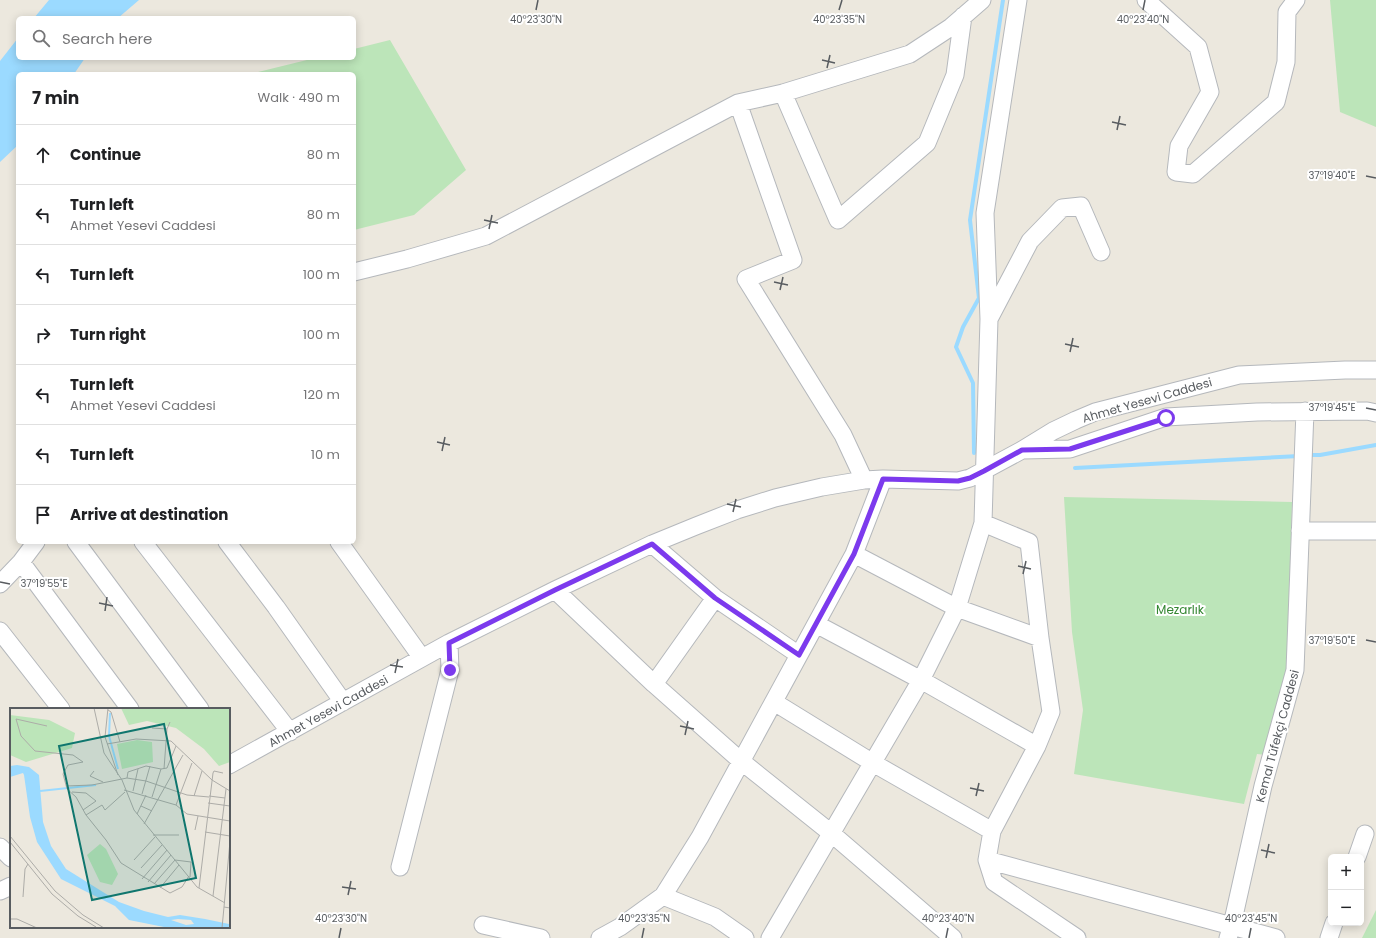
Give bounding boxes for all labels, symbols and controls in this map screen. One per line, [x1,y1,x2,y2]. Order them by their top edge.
text: 40°23'30"N [510,12,562,27]
text: 40°23'35"N [813,12,865,27]
text: 40°23'40"N [1117,12,1169,27]
search box [16,16,356,60]
icon: search [30,27,52,49]
text: Search here [62,28,152,49]
text: 7 min [32,86,79,110]
text: Walk · 490 m [258,88,340,107]
icon: ahead [32,144,54,166]
text: Continue [70,144,141,165]
text: 80 m [307,145,340,164]
text: 37°19'40"E [1308,168,1356,183]
text: Turn left [70,194,134,215]
icon: left [32,204,54,226]
text: 80 m [307,205,340,224]
text: Ahmet Yesevi Caddesi [70,216,216,235]
icon: left [32,264,54,286]
text: Turn left [70,264,134,285]
text: 100 m [303,265,340,284]
icon: right [32,324,54,346]
text: Turn right [70,324,146,345]
text: 100 m [303,325,340,344]
street label: Ahmet Yesevi Caddesi [1080,373,1214,427]
text: Turn left [70,374,134,395]
icon: left [32,384,54,406]
text: 120 m [303,385,340,404]
text: Ahmet Yesevi Caddesi [70,396,216,415]
text: 37°19'45"E [1308,400,1356,415]
route start [1157,409,1175,427]
icon: left [32,444,54,466]
text: Turn left [70,444,134,465]
text: 10 m [311,445,340,464]
icon: arrive [32,504,54,526]
text: Arrive at destination [70,504,228,525]
text: 37°19'55"E [20,576,68,591]
park label: Mezarlık [1156,601,1205,618]
text: 37°19'50"E [1308,633,1356,648]
route end [441,661,459,679]
street label: Kemal Tüfekçi Caddesi [1251,668,1303,804]
street label: Ahmet Yesevi Caddesi [265,671,391,751]
inset map [10,708,230,928]
map controls [1328,854,1364,926]
button: + [1328,854,1364,890]
button: − [1328,890,1364,926]
text: 40°23'30"N [315,911,367,926]
text: 40°23'35"N [618,911,670,926]
text: 40°23'40"N [922,911,974,926]
text: 40°23'45"N [1225,911,1277,926]

